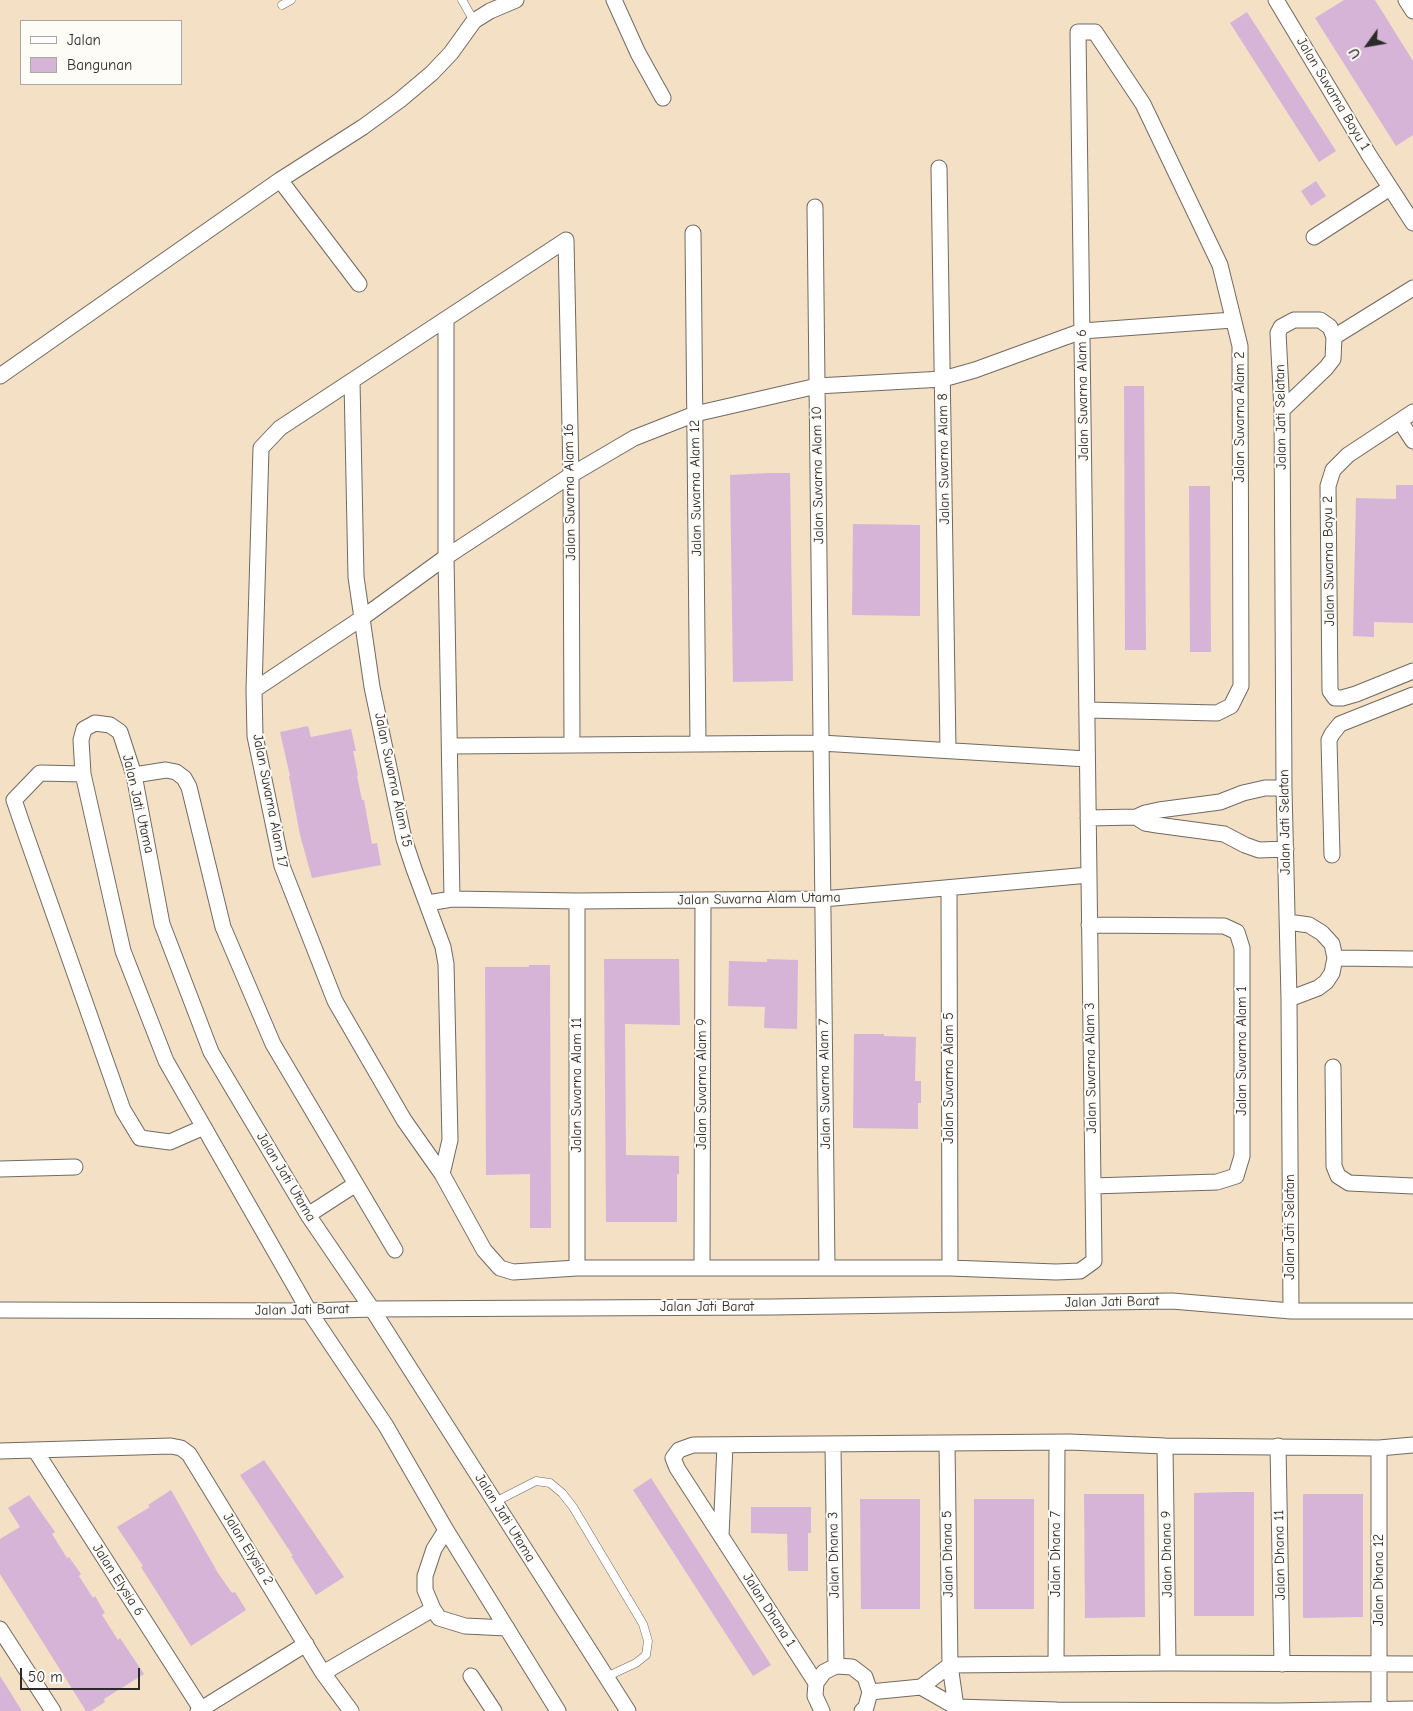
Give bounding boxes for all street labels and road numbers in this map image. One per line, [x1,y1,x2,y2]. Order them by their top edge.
street label: Jalan Suvarna Bayu 1 [1293,34,1373,154]
street label: Jalan Suvarna Alam 6 [1073,329,1093,461]
street label: Jalan Suvarna Alam 2 [1232,351,1248,483]
street label: Jalan Jati Selatan [1272,364,1290,470]
street label: Jalan Suvarna Alam 8 [934,393,954,525]
street label: Jalan Suvarna Alam 10 [808,406,828,544]
street label: Jalan Suvarna Alam 12 [686,419,706,557]
street label: Jalan Suvarna Alam 16 [560,423,580,561]
street label: Jalan Suvarna Bayu 2 [1319,496,1339,626]
street label: Jalan Suvarna Alam 15 [371,711,415,849]
street label: Jalan Suvarna Alam 17 [249,733,291,869]
street label: Jalan Jati Utama [118,753,158,855]
street label: Jalan Jati Selatan [1276,769,1294,875]
street label: Jalan Suvarna Alam Utama [677,889,841,909]
street label: Jalan Suvarna Alam 1 [1234,986,1250,1116]
street label: Jalan Suvarna Alam 3 [1081,1002,1101,1134]
street label: Jalan Suvarna Alam 5 [941,1012,957,1144]
street label: Jalan Suvarna Alam 11 [569,1018,585,1152]
street label: Jalan Suvarna Alam 9 [694,1018,710,1150]
street label: Jalan Suvarna Alam 7 [815,1019,835,1149]
street label: Jalan Jati Utama [253,1129,319,1225]
street label: Jalan Jati Selatan [1282,1174,1298,1280]
street label: Jalan Jati Barat [1065,1293,1159,1311]
street label: Jalan Jati Barat [660,1299,754,1315]
street label: Jalan Jati Barat [255,1301,349,1319]
street label: Jalan Jati Utama [471,1471,539,1565]
street label: Jalan Elysia 2 [219,1510,277,1588]
street label: Jalan Dhana 5 [939,1510,957,1598]
street label: Jalan Dhana 9 [1158,1510,1176,1598]
street label: Jalan Dhana 11 [1271,1510,1289,1600]
street label: Jalan Dhana 7 [1048,1511,1064,1597]
street label: Jalan Dhana 3 [825,1512,843,1598]
street label: Jalan Dhana 12 [1371,1534,1387,1626]
street label: Jalan Elysia 6 [88,1541,148,1619]
street label: Jalan Dhana 1 [739,1570,799,1650]

